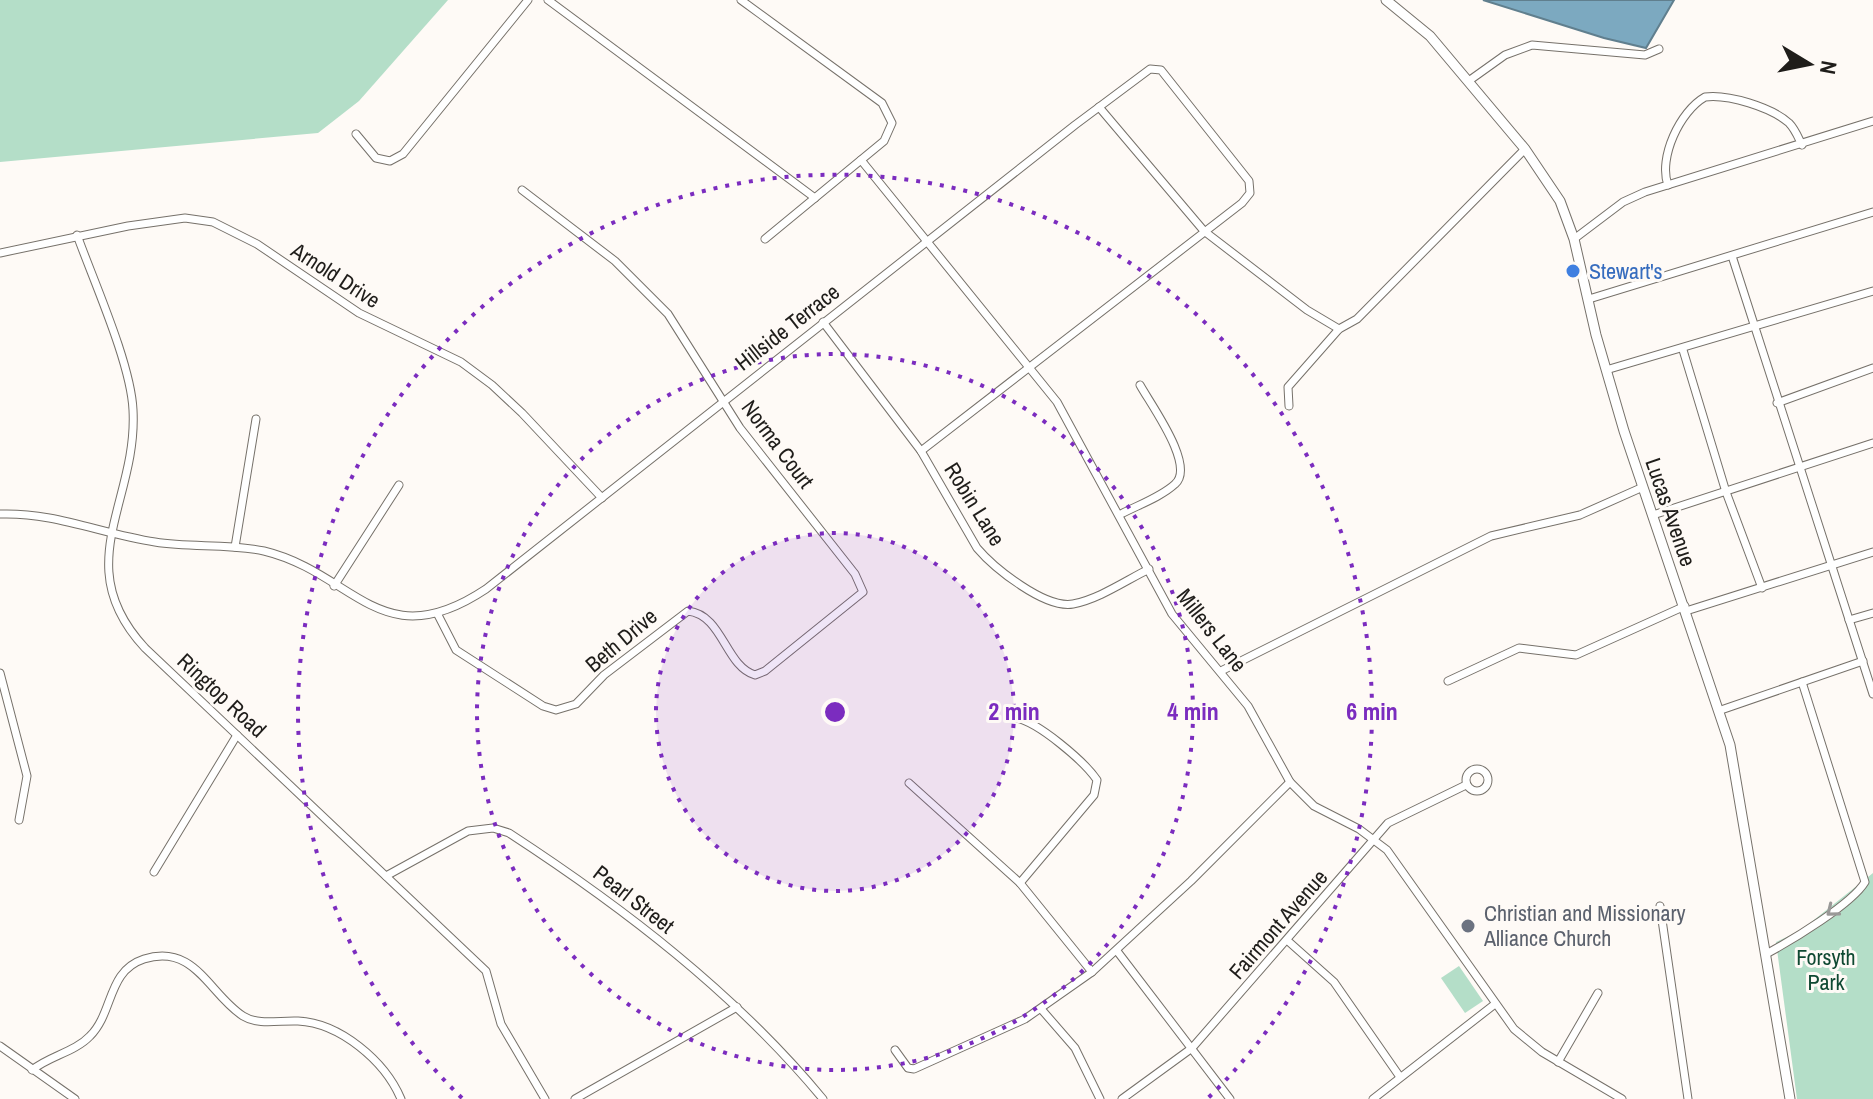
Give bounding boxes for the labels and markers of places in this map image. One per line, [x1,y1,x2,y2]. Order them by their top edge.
place label: Stewart's [1589,256,1663,286]
marker: Stewart's [1564,262,1582,280]
centre of rings [821,698,849,726]
place label: Christian and Missionary Alliance Church [1483,898,1686,953]
marker: Christian and Missionary Alliance Church [1459,917,1477,935]

